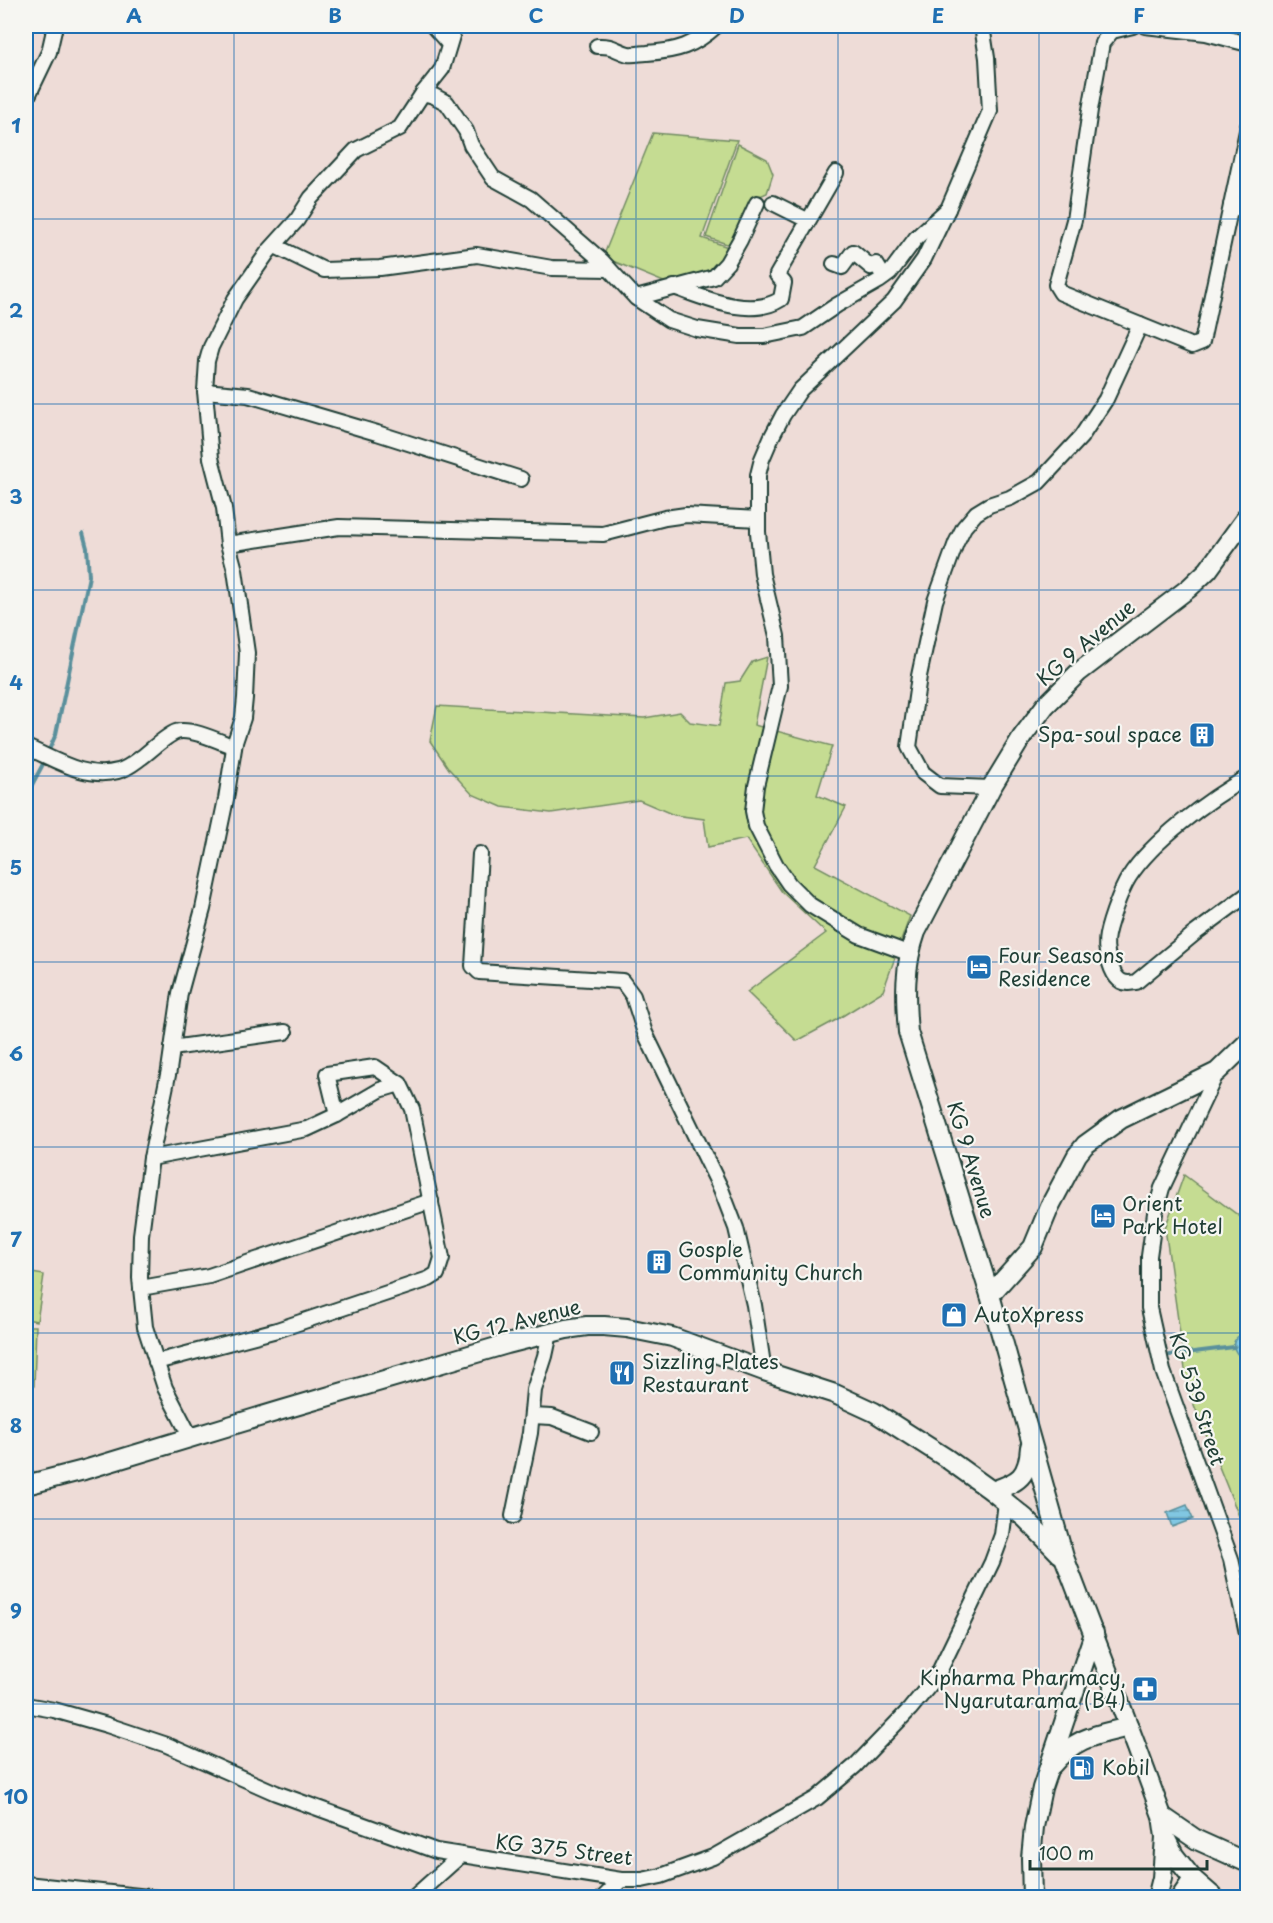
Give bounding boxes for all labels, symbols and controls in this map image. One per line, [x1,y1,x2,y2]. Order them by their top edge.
text: A [126,0,142,30]
text: B [328,0,342,30]
text: C [528,0,544,30]
text: D [729,0,745,30]
text: E [932,0,944,30]
text: F [1133,0,1145,30]
text: 1 [11,110,21,140]
text: 2 [9,295,23,325]
text: 3 [9,481,23,511]
street label: KG 9 Avenue [1029,592,1141,693]
text: 4 [9,667,23,697]
place label: Spa-soul space [1038,719,1182,749]
building icon: Spa-soul space [1187,720,1217,750]
text: 5 [10,852,22,882]
place label: Four Seasons Residence [998,940,1124,993]
hotel icon: Four Seasons Residence [964,952,994,982]
text: 6 [9,1038,23,1068]
street label: KG 9 Avenue [940,1098,1004,1222]
place label: Orient Park Hotel [1122,1188,1223,1241]
hotel icon: Orient Park Hotel [1088,1201,1118,1231]
text: 7 [10,1224,22,1254]
place label: Gosple Community Church [678,1234,863,1287]
building icon: Gosple Community Church [644,1247,674,1277]
street label: KG 12 Avenue [450,1291,584,1351]
place label: AutoXpress [974,1299,1084,1329]
shop icon: AutoXpress [939,1300,969,1330]
street label: KG 539 Street [1162,1328,1234,1469]
place label: Sizzling Plates Restaurant [642,1346,779,1399]
restaurant icon: Sizzling Plates Restaurant [607,1358,637,1388]
text: 8 [10,1410,22,1440]
text: 9 [10,1595,22,1625]
place label: Kipharma Pharmacy, Nyarutarama (B4) [920,1662,1126,1715]
pharmacy icon: Kipharma Pharmacy, Nyarutarama (B4) [1130,1674,1160,1704]
place label: Kobil [1102,1752,1150,1782]
fuel station icon: Kobil [1067,1753,1097,1783]
text: 10 [4,1781,28,1811]
street label: KG 375 Street [494,1826,634,1872]
scale bar [1030,1833,1207,1871]
text: 100 m [1039,1839,1094,1866]

